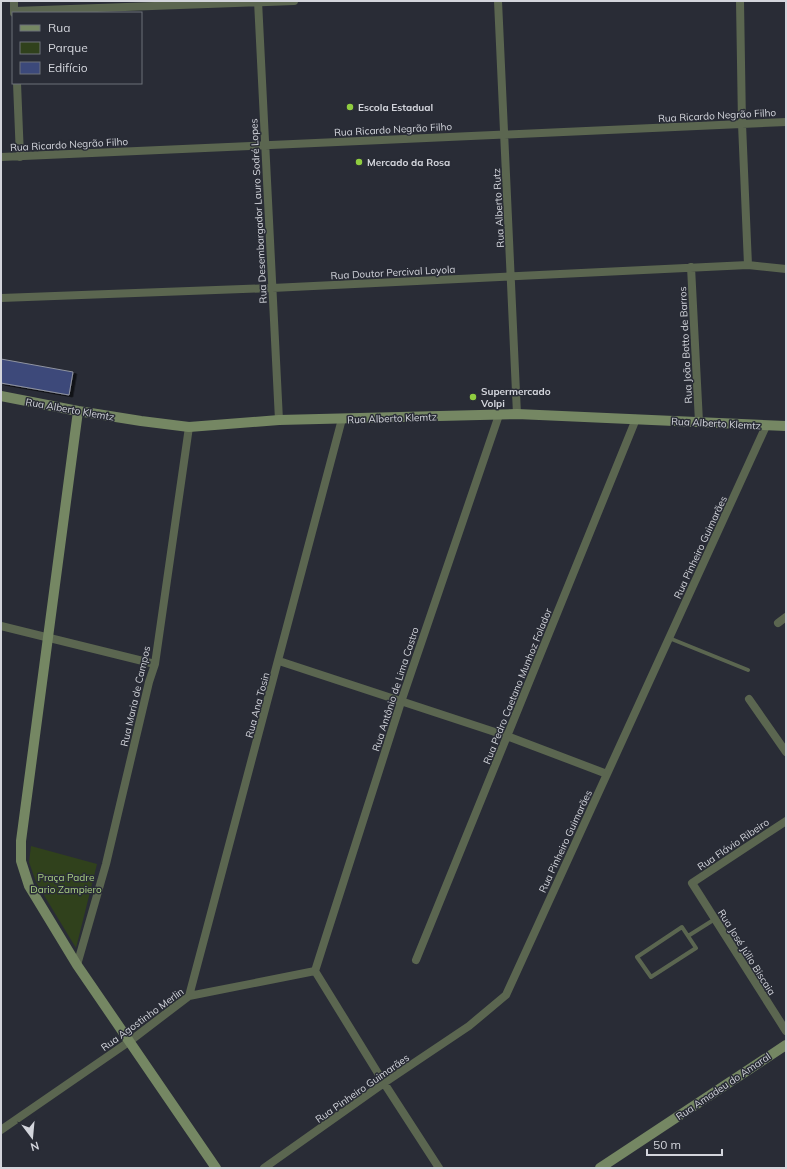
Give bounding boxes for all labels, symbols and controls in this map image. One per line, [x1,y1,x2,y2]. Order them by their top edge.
legend [12,12,142,84]
text: Rua [48,20,70,35]
text: Parque [48,40,88,55]
text: Edifício [48,60,88,75]
place label: Escola Estadual [358,101,433,114]
marker: Escola Estadual [345,102,355,112]
street label: Rua Ricardo Negrão Filho [658,106,777,125]
street label: Rua Desembargador Lauro Sodré Lopes [247,118,270,304]
street label: Rua Ricardo Negrão Filho [334,120,453,139]
street label: Rua Ricardo Negrão Filho [10,135,129,154]
place label: Mercado da Rosa [367,156,450,169]
marker: Mercado da Rosa [354,157,364,167]
street label: Rua Alberto Rutz [490,168,507,248]
street label: Rua Doutor Percival Loyola [330,263,456,282]
street label: Rua João Botto de Barros [676,286,695,404]
place label: Supermercado Volpi [480,385,551,410]
marker: Supermercado Volpi [468,392,478,402]
street label: Rua Alberto Klemtz [25,395,115,424]
street label: Rua Alberto Klemtz [347,410,437,427]
street label: Rua Alberto Klemtz [671,415,761,432]
street label: Rua Pinheiro Guimarães [671,494,730,601]
street label: Rua Pedro Caetano Munhoz Folador [480,606,555,766]
street label: Rua Antônio de Lima Castro [369,625,422,753]
street label: Rua Maria de Campos [118,645,153,748]
street label: Rua Ana Tosin [242,671,273,739]
street label: Rua Pinheiro Guimarães [536,788,595,895]
street label: Rua Flávio Ribeiro [695,815,772,873]
park label: Praça Padre Dario Zampiero [30,871,102,896]
street label: Rua José Júlio Biscaia [715,907,778,998]
street label: Rua Agostinho Merlin [98,985,186,1054]
street label: Rua Amadeu do Amaral [673,1050,773,1123]
street label: Rua Pinheiro Guimarães [313,1051,412,1126]
north arrow [12,1117,52,1157]
scale bar [647,1131,722,1157]
text: 50 m [653,1137,681,1152]
text: N [29,1139,41,1154]

